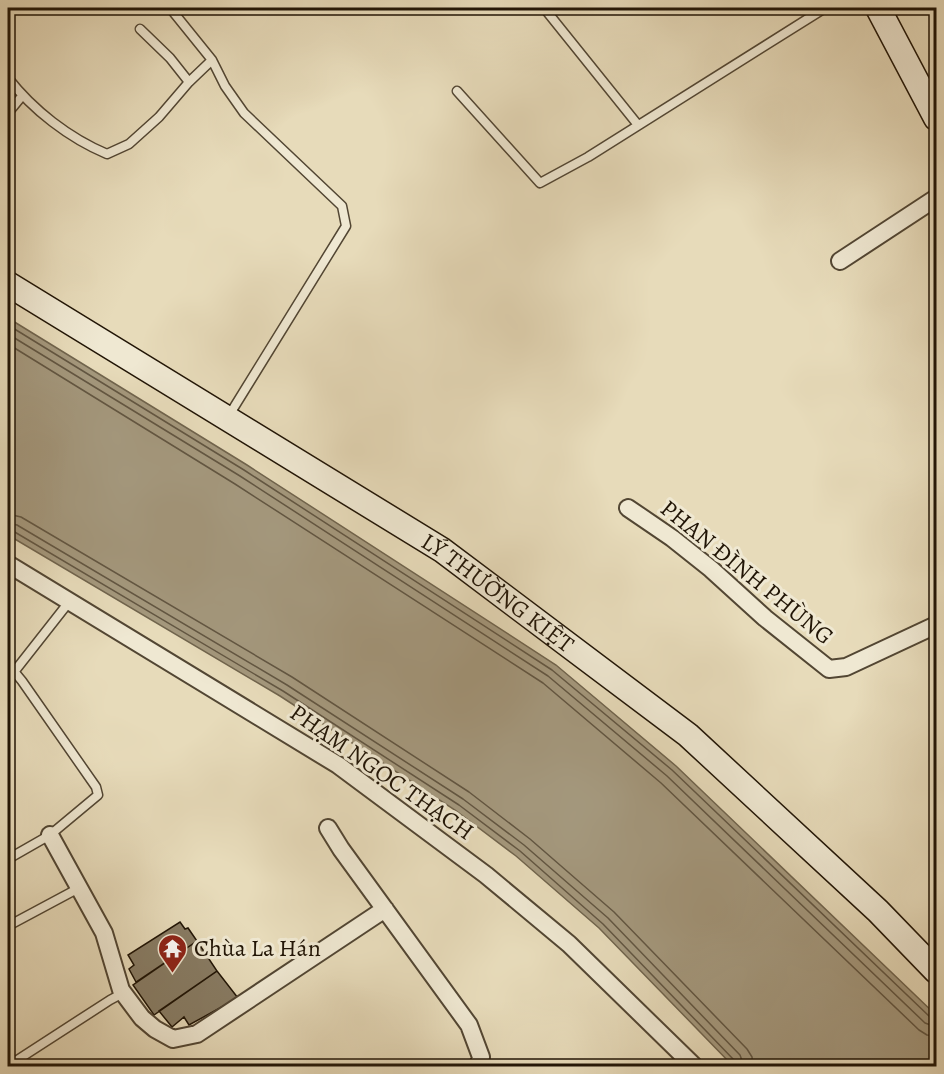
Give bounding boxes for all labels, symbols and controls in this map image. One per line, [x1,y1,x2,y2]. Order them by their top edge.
street label: PHAN ĐÌNH PHÙNG [654,492,840,652]
street label: LÝ THƯỜNG KIỆT [415,525,581,660]
street label: PHẠM NGỌC THẠCH [284,696,480,848]
temple icon: Chùa La Hán [157,932,189,974]
place label: Chùa La Hán [194,932,321,964]

